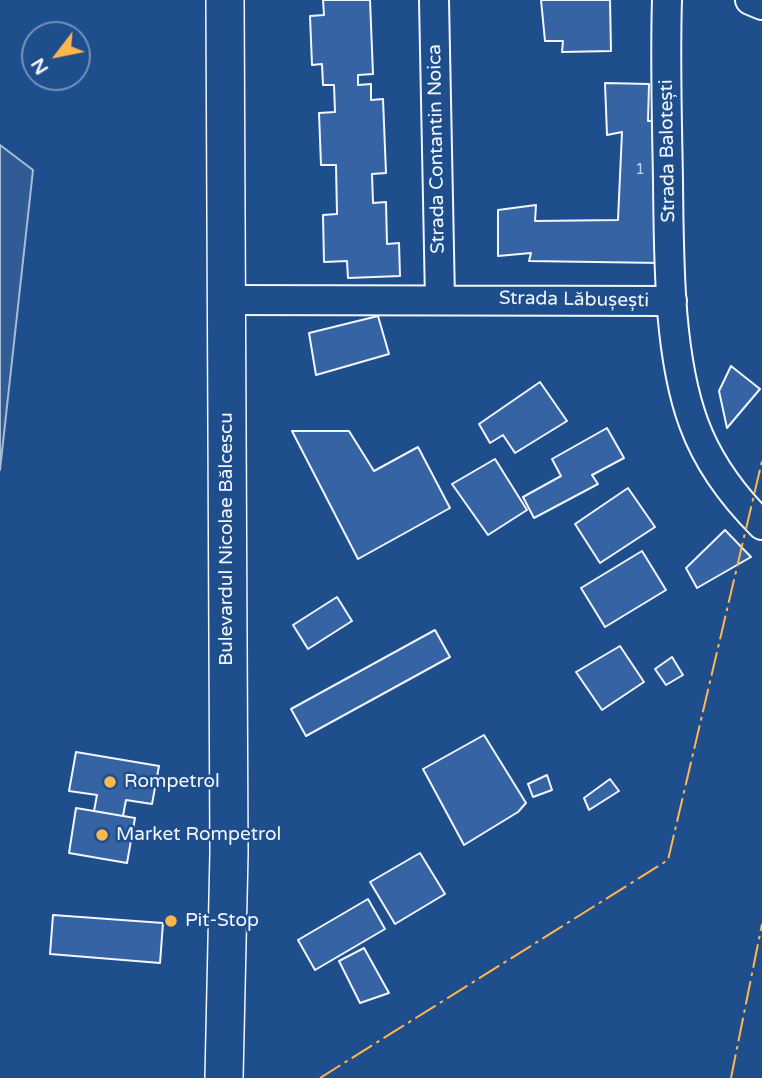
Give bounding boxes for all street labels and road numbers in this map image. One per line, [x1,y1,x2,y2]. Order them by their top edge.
street label: Strada Contantin Noica [424,44,450,254]
street label: Strada Balotești [655,79,681,223]
street label: Strada Lăbușești [499,287,649,313]
street label: Bulevardul Nicolae Bălcescu [216,412,238,666]

